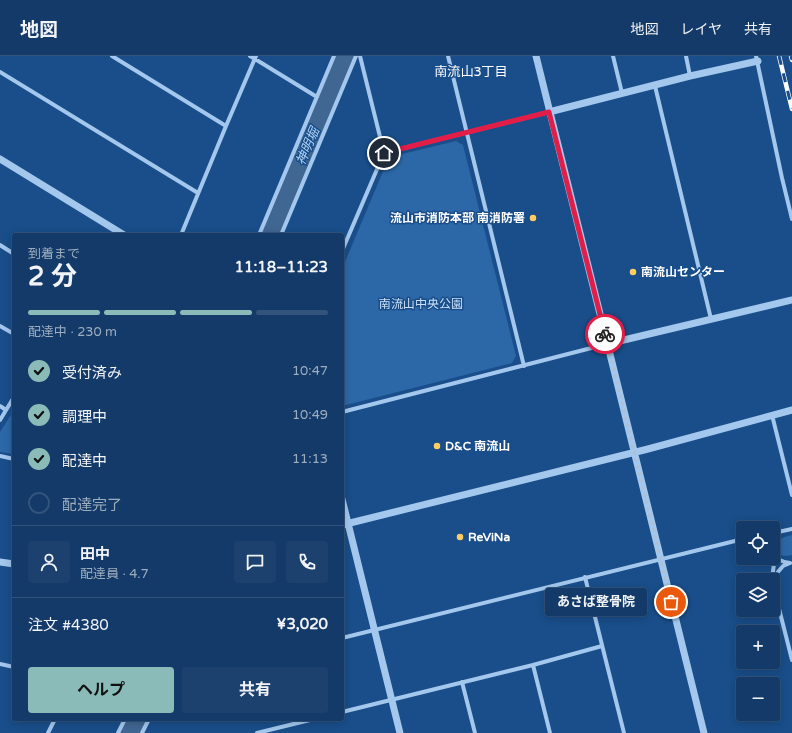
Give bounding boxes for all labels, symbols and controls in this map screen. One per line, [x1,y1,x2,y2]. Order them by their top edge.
text: 地図 [20,19,58,41]
text: 地図 [630,21,658,38]
text: レイヤ [680,21,722,38]
text: 共有 [744,21,772,38]
district label: 南流山3丁目 [434,64,508,80]
water label: 神明堀 [293,123,324,167]
pin [367,136,401,170]
icon: home [373,142,395,164]
place label: 流山市消防本部 南消防署 [390,211,525,225]
marker: 流山市消防本部 南消防署 [528,213,538,223]
text: 到着まで [28,246,80,262]
text: 11:18–11:23 [235,258,328,276]
text: 2 分 [28,261,77,292]
place label: 南流山センター [641,265,725,279]
marker: 南流山センター [628,267,638,277]
park label: 南流山中央公園 [379,297,463,311]
courier [585,314,625,354]
icon: bike [594,323,616,345]
text: 配達中 · 230 m [28,324,117,340]
icon: check [28,360,50,382]
text: 10:47 [292,363,328,379]
text: 受付済み [62,364,122,382]
icon: check [28,404,50,426]
text: 10:49 [292,407,328,423]
text: 調理中 [62,408,107,426]
place label: D&C 南流山 [445,439,510,453]
marker: D&C 南流山 [432,441,442,451]
icon: check [28,448,50,470]
text: 11:13 [292,451,328,467]
text: 配達中 [62,452,107,470]
text: 配達完了 [62,496,122,514]
map controls [736,521,780,721]
button: locate [736,521,780,565]
place label: ReViNa [468,530,510,544]
marker: ReViNa [455,532,465,542]
button: person [28,541,70,583]
button: chat [234,541,276,583]
button: phone [286,541,328,583]
text: 田中 [80,545,110,563]
text: 配達員 · 4.7 [80,566,149,582]
button: layers [736,573,780,617]
pin [654,585,688,619]
callout: あさば整骨院 [545,588,647,616]
icon: bag [660,591,682,613]
text: あさば整骨院 [557,594,635,610]
text: ¥3,020 [277,615,328,633]
text: 注文 #4380 [28,616,109,634]
button: + [736,625,780,669]
button: ヘルプ [28,667,174,713]
button: 共有 [182,667,328,713]
button: − [736,677,780,721]

